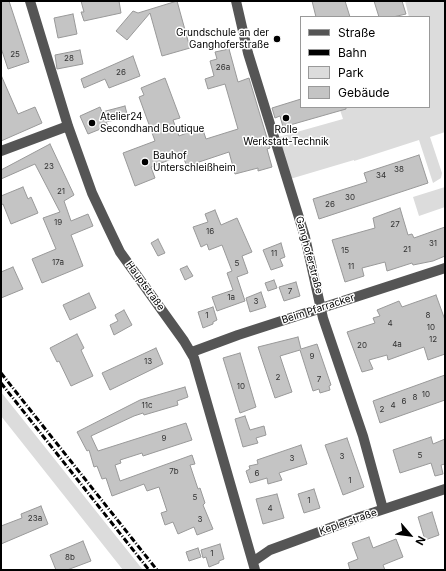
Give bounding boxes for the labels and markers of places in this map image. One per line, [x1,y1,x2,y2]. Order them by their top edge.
place label: Grundschule an der Ganghoferstraße [176,27,269,50]
marker: Grundschule an der Ganghoferstraße [272,34,282,44]
place label: Atelier24 Secondhand Boutique [100,111,204,134]
marker: Rolle Werkstatt-Technik [281,113,291,123]
marker: Atelier24 Secondhand Boutique [87,118,97,128]
place label: Rolle Werkstatt-Technik [243,124,329,148]
place label: Bauhof Unterschleißheim [153,150,236,174]
marker: Bauhof Unterschleißheim [140,157,150,167]

